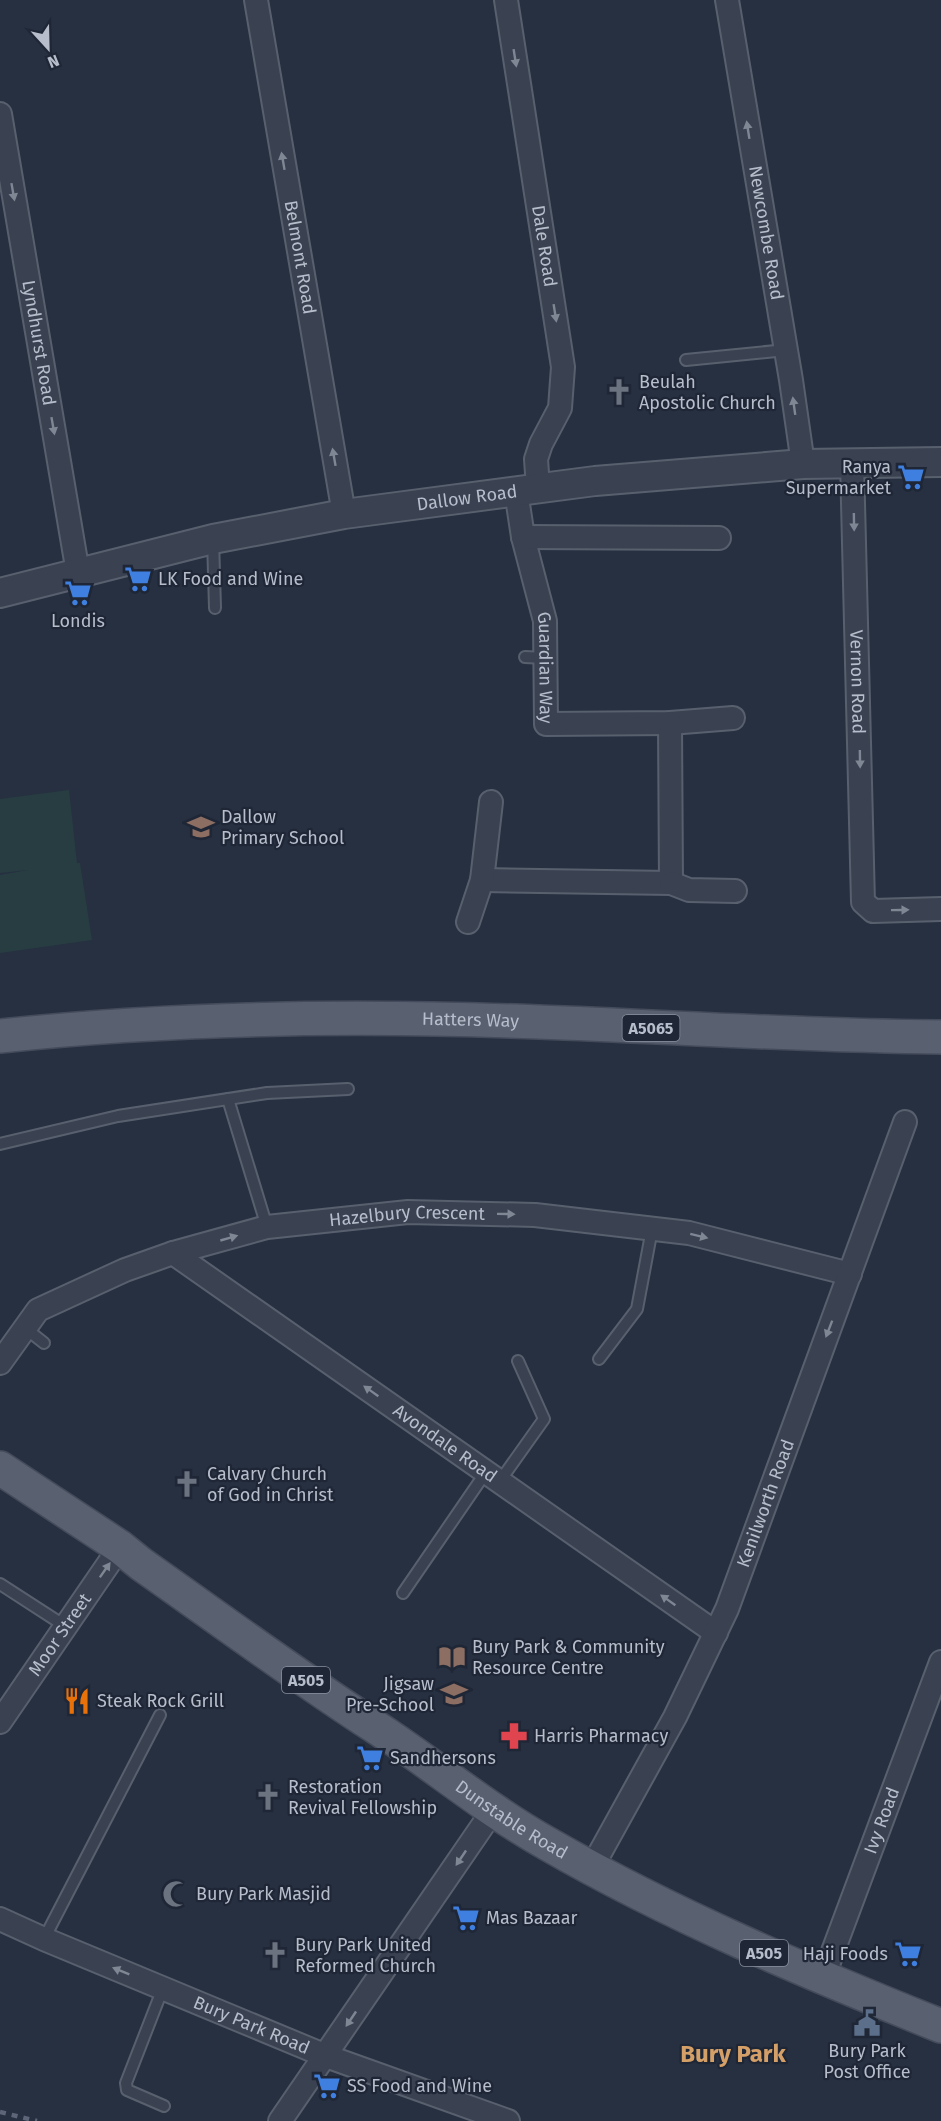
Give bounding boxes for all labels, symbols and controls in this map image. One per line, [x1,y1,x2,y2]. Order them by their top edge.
north arrow [18,18,78,78]
one-way arrow [510,48,519,67]
text: N [45,51,62,72]
one-way arrow [744,121,753,140]
one-way arrow [279,151,288,170]
street label: Newcombe Road [744,164,788,302]
one-way arrow [9,183,18,202]
street label: Belmont Road [279,199,321,316]
street label: Dale Road [527,204,561,288]
street label: Lyndhurst Road [17,278,60,407]
one-way arrow [551,303,560,322]
place label: Beulah Apostolic Church [639,371,776,414]
church icon: Beulah Apostolic Church [604,377,634,407]
one-way arrow [790,396,799,415]
one-way arrow [48,417,57,436]
one-way arrow [329,447,338,466]
place label: Ranya Supermarket [786,456,891,499]
supermarket icon: Ranya Supermarket [896,462,926,492]
street label: Dallow Road [415,480,518,515]
one-way arrow [849,512,859,531]
supermarket icon: LK Food and Wine [123,564,153,594]
place label: LK Food and Wine [158,568,303,590]
supermarket icon: Londis [63,578,93,608]
street label: Guardian Way [532,609,557,724]
place label: Londis [51,610,105,632]
street label: Vernon Road [845,630,870,734]
one-way arrow [855,749,864,768]
place label: Dallow Primary School [221,806,344,849]
school or university icon: Dallow Primary School [186,812,216,842]
one-way arrow [891,905,910,915]
street label: Hatters Way [422,1008,520,1032]
road number: A5065 [622,1015,680,1041]
street label: Hazelbury Crescent [328,1201,486,1231]
one-way arrow [496,1210,515,1219]
one-way arrow [220,1232,238,1242]
one-way arrow [690,1232,708,1241]
one-way arrow [823,1320,833,1338]
one-way arrow [363,1385,379,1397]
street label: Avondale Road [389,1399,501,1487]
street label: Kenilworth Road [732,1436,799,1570]
place label: Calvary Church of God in Christ [207,1463,334,1506]
church icon: Calvary Church of God in Christ [172,1469,202,1499]
one-way arrow [99,1563,111,1579]
street label: Moor Street [24,1589,96,1680]
one-way arrow [660,1595,676,1606]
place label: Bury Park & Community Resource Centre [472,1636,665,1679]
library icon: Bury Park & Community Resource Centre [437,1642,467,1672]
road number: A505 [282,1667,330,1693]
place label: Jigsaw Pre-School [346,1673,434,1716]
school or university icon: Jigsaw Pre-School [439,1679,469,1709]
restaurant icon: Steak Rock Grill [62,1686,92,1716]
place label: Steak Rock Grill [97,1690,224,1712]
pharmacy icon: Harris Pharmacy [499,1721,529,1751]
place label: Harris Pharmacy [534,1725,668,1747]
supermarket icon: Sandhersons [355,1743,385,1773]
place label: Sandhersons [390,1747,496,1769]
place label: Restoration Revival Fellowship [288,1776,437,1819]
street label: Dunstable Road [451,1776,571,1864]
church icon: Restoration Revival Fellowship [253,1782,283,1812]
street label: Ivy Road [859,1784,904,1857]
one-way arrow [455,1849,467,1865]
mosque icon: Bury Park Masjid [161,1879,191,1909]
place label: Bury Park Masjid [196,1883,331,1905]
supermarket icon: Mas Bazaar [451,1903,481,1933]
place label: Mas Bazaar [486,1907,578,1929]
place label: Bury Park United Reformed Church [295,1934,436,1977]
supermarket icon: Haji Foods [893,1939,923,1969]
church icon: Bury Park United Reformed Church [260,1940,290,1970]
road number: A505 [740,1940,788,1966]
place label: Haji Foods [803,1943,888,1965]
one-way arrow [111,1966,129,1976]
street label: Bury Park Road [190,1991,313,2059]
public building icon: Bury Park Post Office [852,2008,882,2038]
one-way arrow [346,2011,357,2027]
district label: Bury Park [680,2040,786,2068]
place label: Bury Park Post Office [824,2040,911,2083]
supermarket icon: SS Food and Wine [312,2071,342,2101]
place label: SS Food and Wine [347,2075,492,2097]

